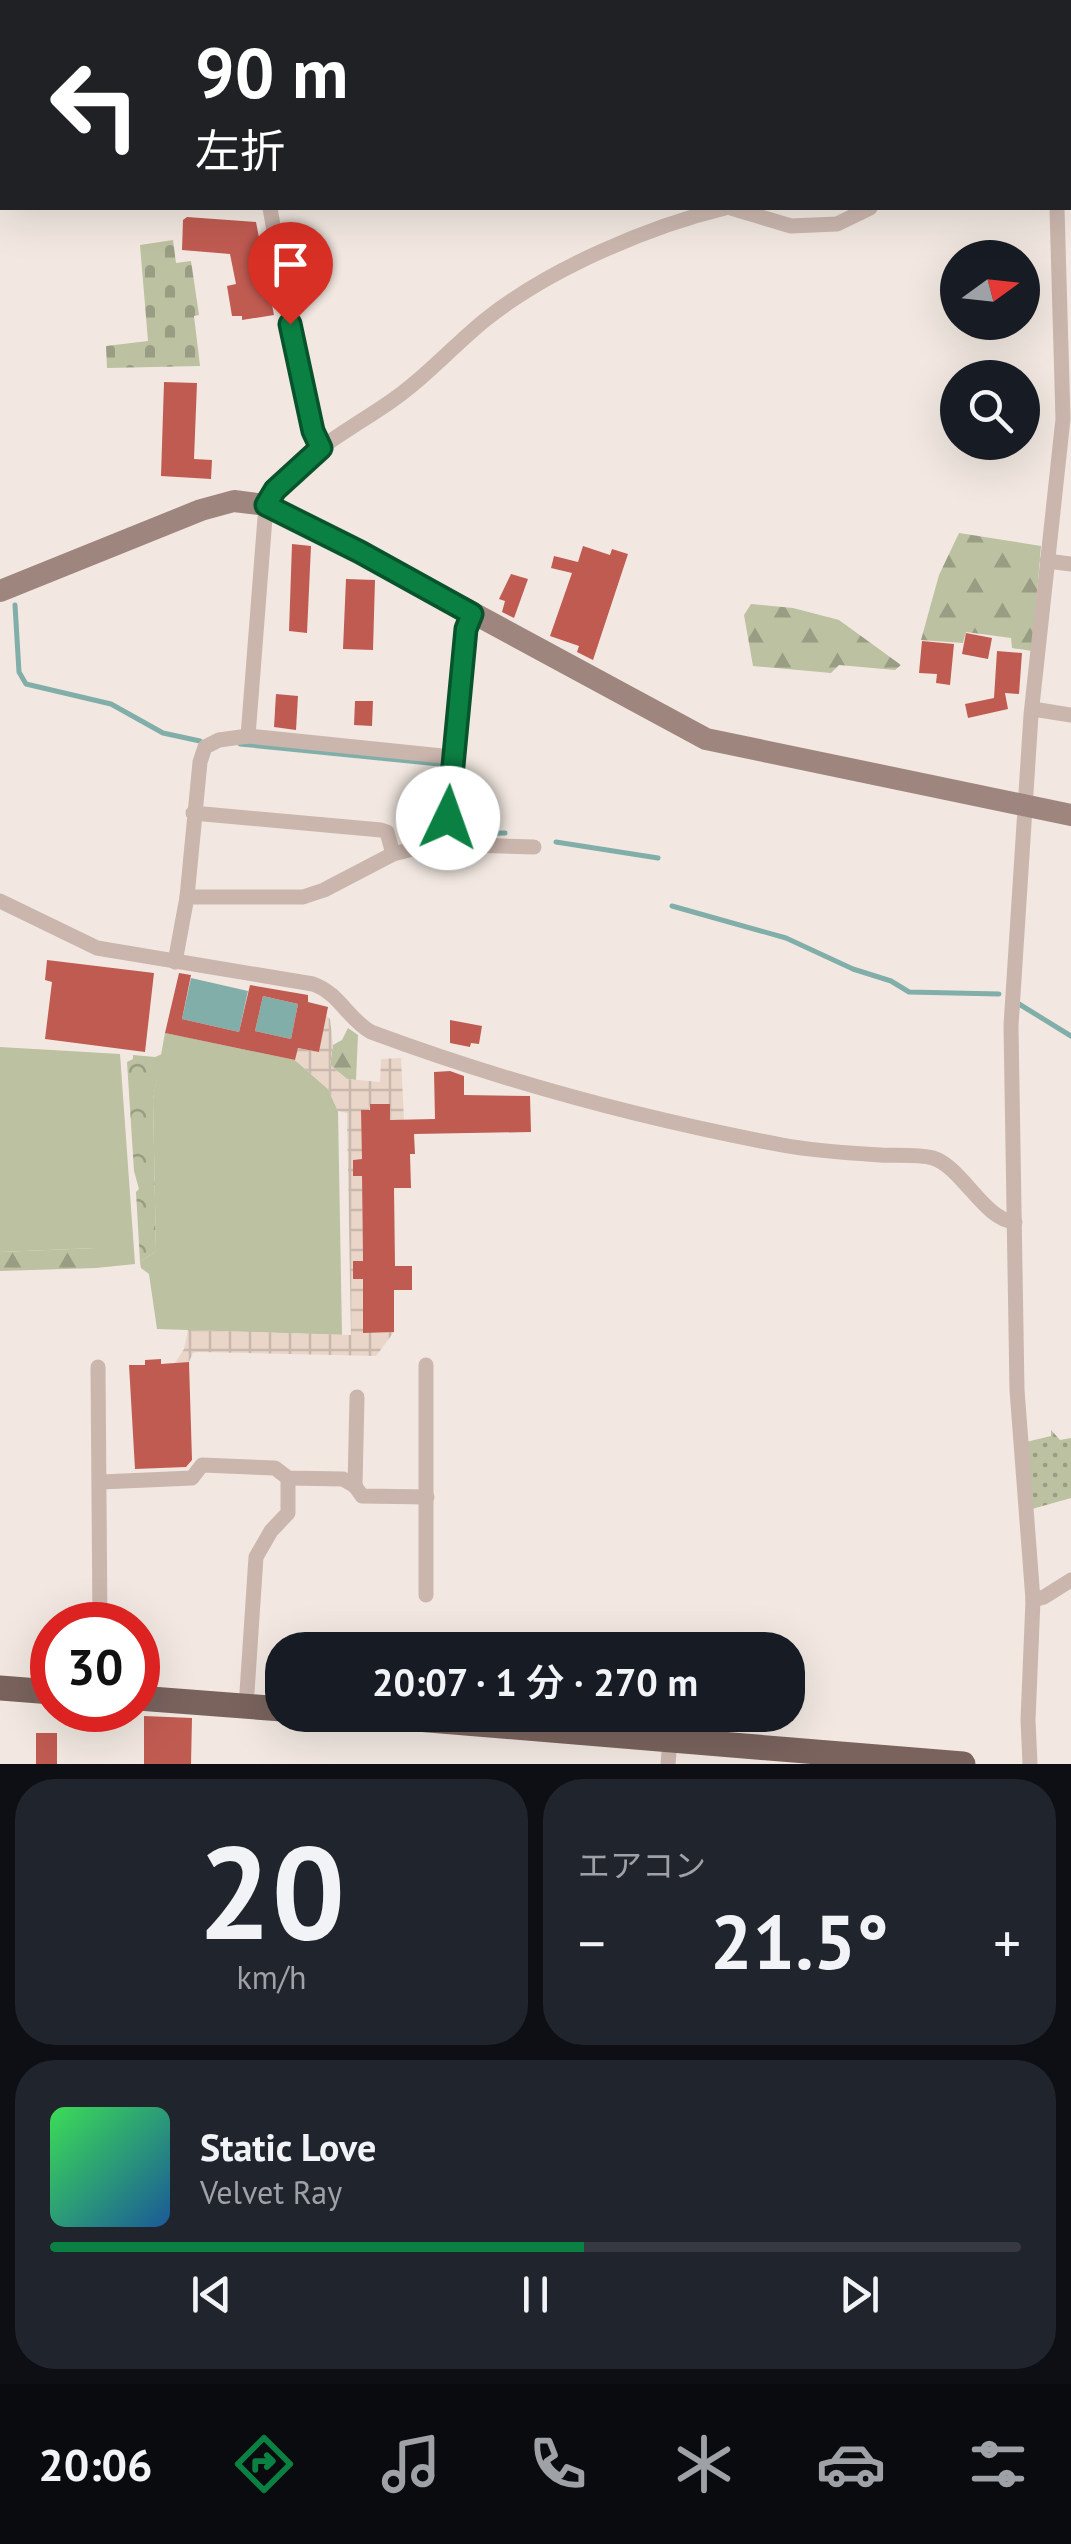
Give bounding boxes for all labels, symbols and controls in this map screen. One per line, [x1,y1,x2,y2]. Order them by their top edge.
text: 90 m [195,27,348,117]
icon: left [30,40,160,170]
text: 左折 [195,121,285,179]
pin [248,222,333,325]
icon: arrive [263,237,318,292]
north arrow [940,240,1040,340]
map controls [940,240,1040,460]
button: search [940,360,1040,460]
position arrow [396,766,500,870]
speed limit sign: 30 [30,1602,160,1732]
text: 20:07 · 1 分 · 270 m [372,1657,698,1706]
text: 20 [198,1807,345,1975]
text: エアコン [578,1844,706,1886]
text: 21.5° [710,1893,889,1990]
text: − [578,1907,606,1978]
text: + [993,1907,1021,1978]
text: km/h [236,1956,307,1998]
text: Static Love [200,2122,376,2171]
text: Velvet Ray [200,2171,342,2213]
icon: previous [184,2267,239,2322]
icon: pause [508,2267,563,2322]
icon: next [832,2267,887,2322]
icon: directions [229,2429,299,2499]
icon: music [376,2429,446,2499]
icon: phone [523,2429,593,2499]
icon: climate [669,2429,739,2499]
icon: car [816,2429,886,2499]
icon: filters [963,2429,1033,2499]
text: 20:06 [38,2435,153,2493]

